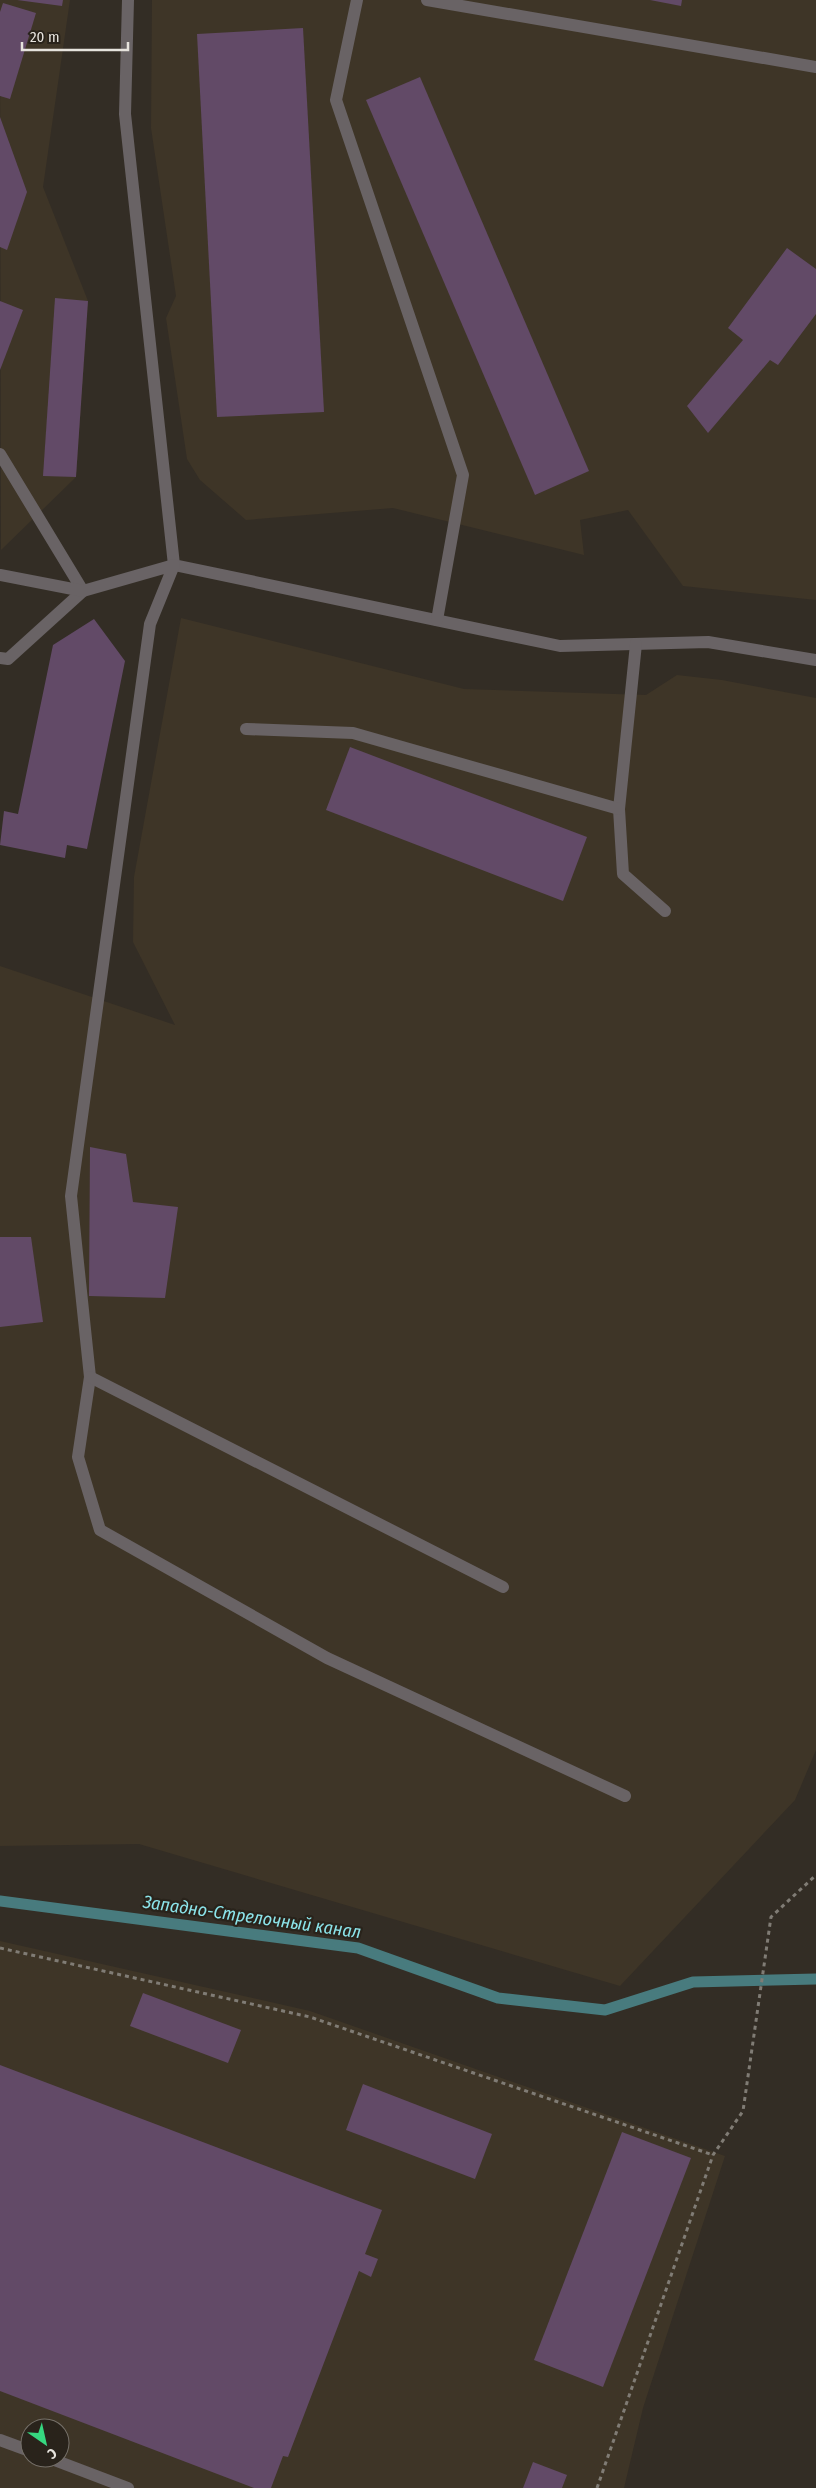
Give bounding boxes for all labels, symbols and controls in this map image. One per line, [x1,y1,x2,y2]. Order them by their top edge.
scale bar [22,20,129,52]
text: 20 m [30,28,60,46]
water label: Западно-Стрелочный канал [140,1891,363,1943]
north arrow [20,2418,70,2468]
text: С [44,2444,60,2463]

